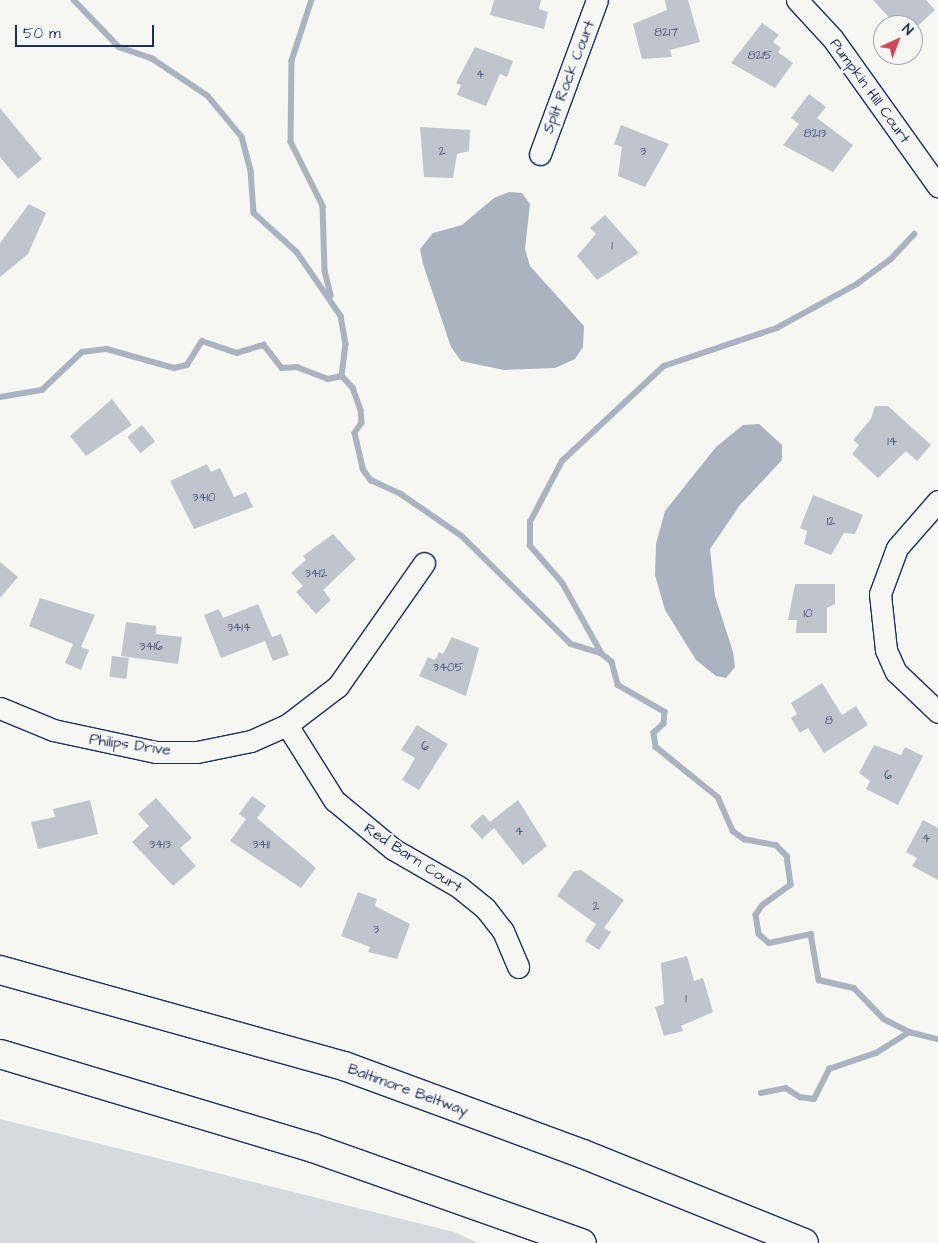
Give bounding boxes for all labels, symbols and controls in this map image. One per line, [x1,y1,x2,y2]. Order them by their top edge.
scale bar [18,15,156,47]
north arrow [873,15,923,65]
street label: Split Rock Court [539,18,599,136]
text: N [898,19,918,40]
text: 50 m [23,23,61,44]
house number: 8217 [654,26,678,40]
street label: Pumpkin Hill Court [826,35,914,147]
house number: 8215 [748,49,772,63]
house number: 4 [476,68,484,82]
house number: 8213 [804,127,826,141]
house number: 2 [439,145,445,159]
house number: 3 [640,145,646,159]
house number: 1 [611,239,613,253]
house number: 14 [887,435,897,449]
house number: 3410 [192,491,216,505]
house number: 12 [827,515,835,529]
house number: 3412 [305,567,327,581]
house number: 10 [803,607,813,621]
house number: 3414 [227,621,251,635]
house number: 3416 [139,640,163,654]
house number: 3405 [433,661,463,675]
house number: 8 [825,714,833,728]
street label: Philips Drive [88,730,172,760]
house number: 6 [421,740,429,754]
house number: 6 [884,769,892,783]
street label: Red Barn Court [360,820,466,896]
house number: 4 [515,825,523,839]
house number: 4 [922,832,930,846]
house number: 3413 [149,838,171,852]
house number: 3411 [252,838,270,852]
house number: 2 [593,900,599,914]
house number: 3 [373,923,379,937]
house number: 1 [685,992,687,1006]
street label: Baltimore Beltway [345,1060,471,1120]

